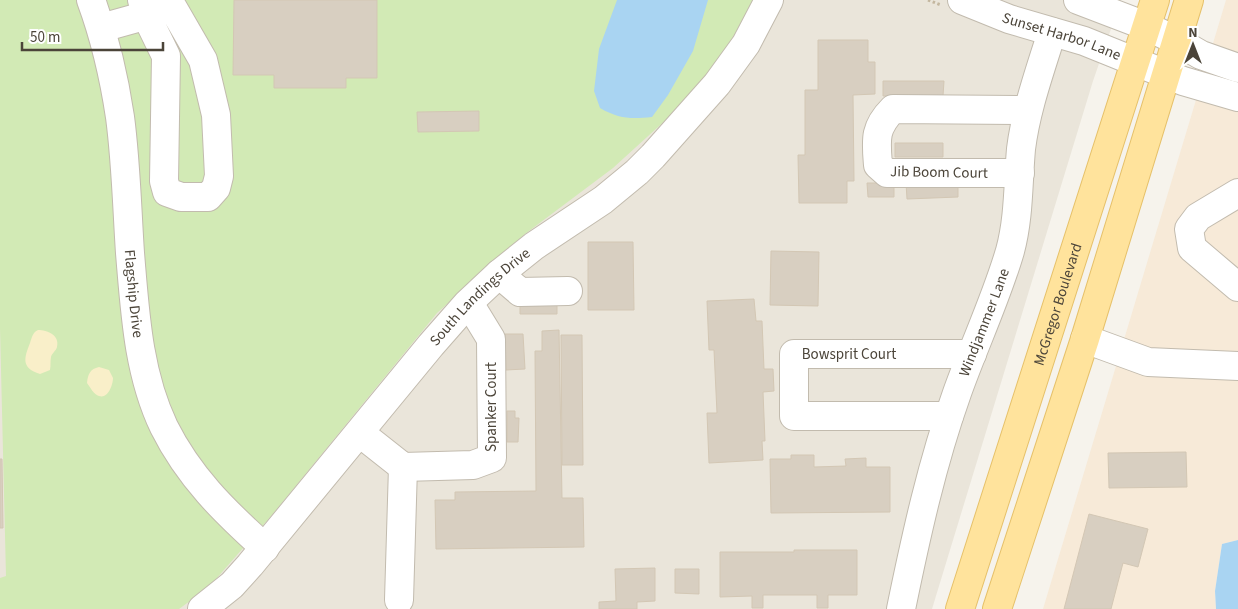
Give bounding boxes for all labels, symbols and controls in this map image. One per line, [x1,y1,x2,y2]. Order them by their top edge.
street label: Sunset Harbor Lane [999,7,1124,66]
scale bar [22,20,164,52]
north arrow [1168,20,1218,70]
text: N [1188,23,1198,43]
text: 50 m [30,27,60,48]
street label: Jib Boom Court [890,161,988,184]
street label: McGregor Boulevard [1029,241,1087,368]
street label: South Landings Drive [425,243,535,351]
street label: Flagship Drive [119,249,148,339]
street label: Windjammer Lane [954,266,1015,380]
street label: Bowsprit Court [802,344,896,365]
street label: Spanker Court [481,362,502,452]

